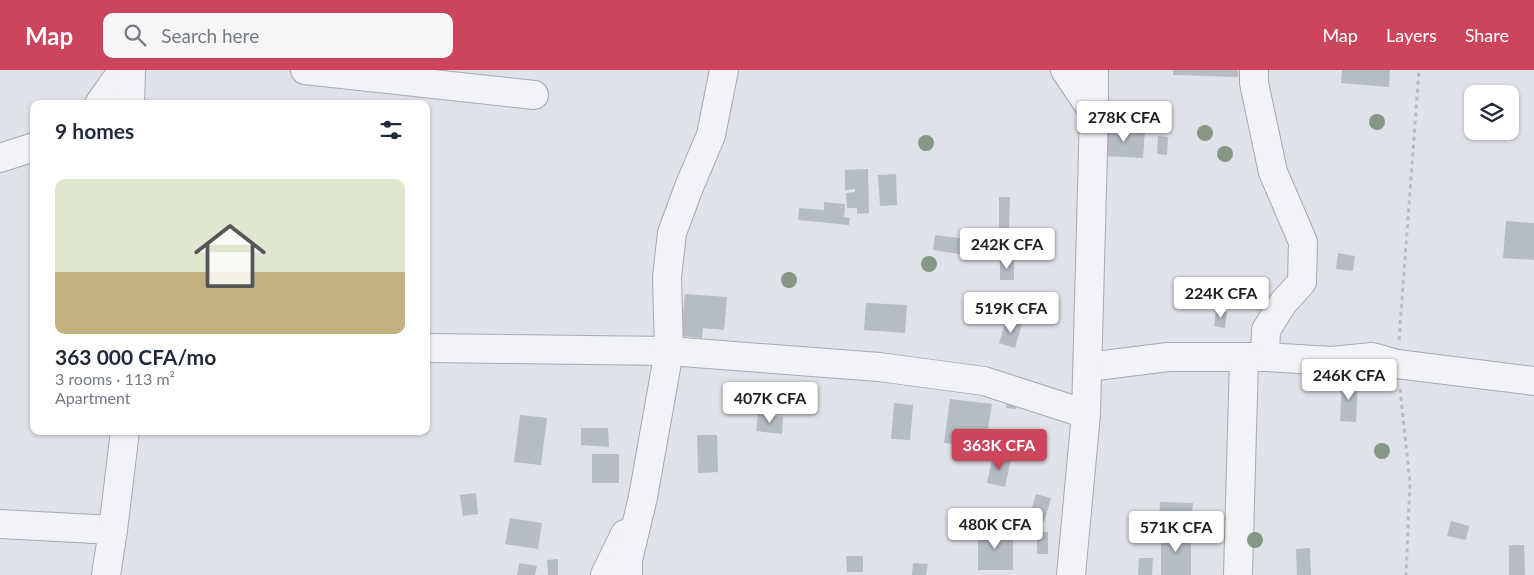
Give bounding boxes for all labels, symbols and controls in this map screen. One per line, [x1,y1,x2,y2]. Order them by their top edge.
search box [103,13,453,58]
text: Map [25,21,73,50]
icon: search [121,21,149,49]
text: Search here [161,24,259,47]
text: Map [1322,24,1358,46]
text: Layers [1386,24,1437,46]
text: Share [1465,24,1509,46]
map controls [1464,85,1519,140]
button: layers [1464,85,1519,140]
pin: 278K CFA [1072,100,1176,143]
text: 278K CFA [1088,107,1160,126]
icon: filters [377,116,405,144]
text: 9 homes [55,118,134,143]
icon: home [185,211,275,301]
pin: 242K CFA [955,228,1059,270]
text: 242K CFA [971,234,1043,253]
pin: 224K CFA [1169,276,1273,319]
text: 224K CFA [1185,283,1257,302]
pin: 519K CFA [959,292,1063,334]
text: 519K CFA [975,298,1047,317]
text: 363 000 CFA/mo [55,344,216,369]
pin: 246K CFA [1297,358,1401,401]
text: 246K CFA [1313,365,1385,384]
text: 3 rooms · 113 m² [55,369,175,388]
pin: 407K CFA [718,382,822,424]
text: Apartment [55,388,130,407]
text: 407K CFA [734,388,806,407]
pin: 363K CFA [947,428,1051,471]
text: 363K CFA [963,435,1035,454]
pin: 480K CFA [943,508,1047,550]
pin: 571K CFA [1124,510,1228,553]
text: 480K CFA [959,514,1031,533]
text: 571K CFA [1140,517,1212,536]

